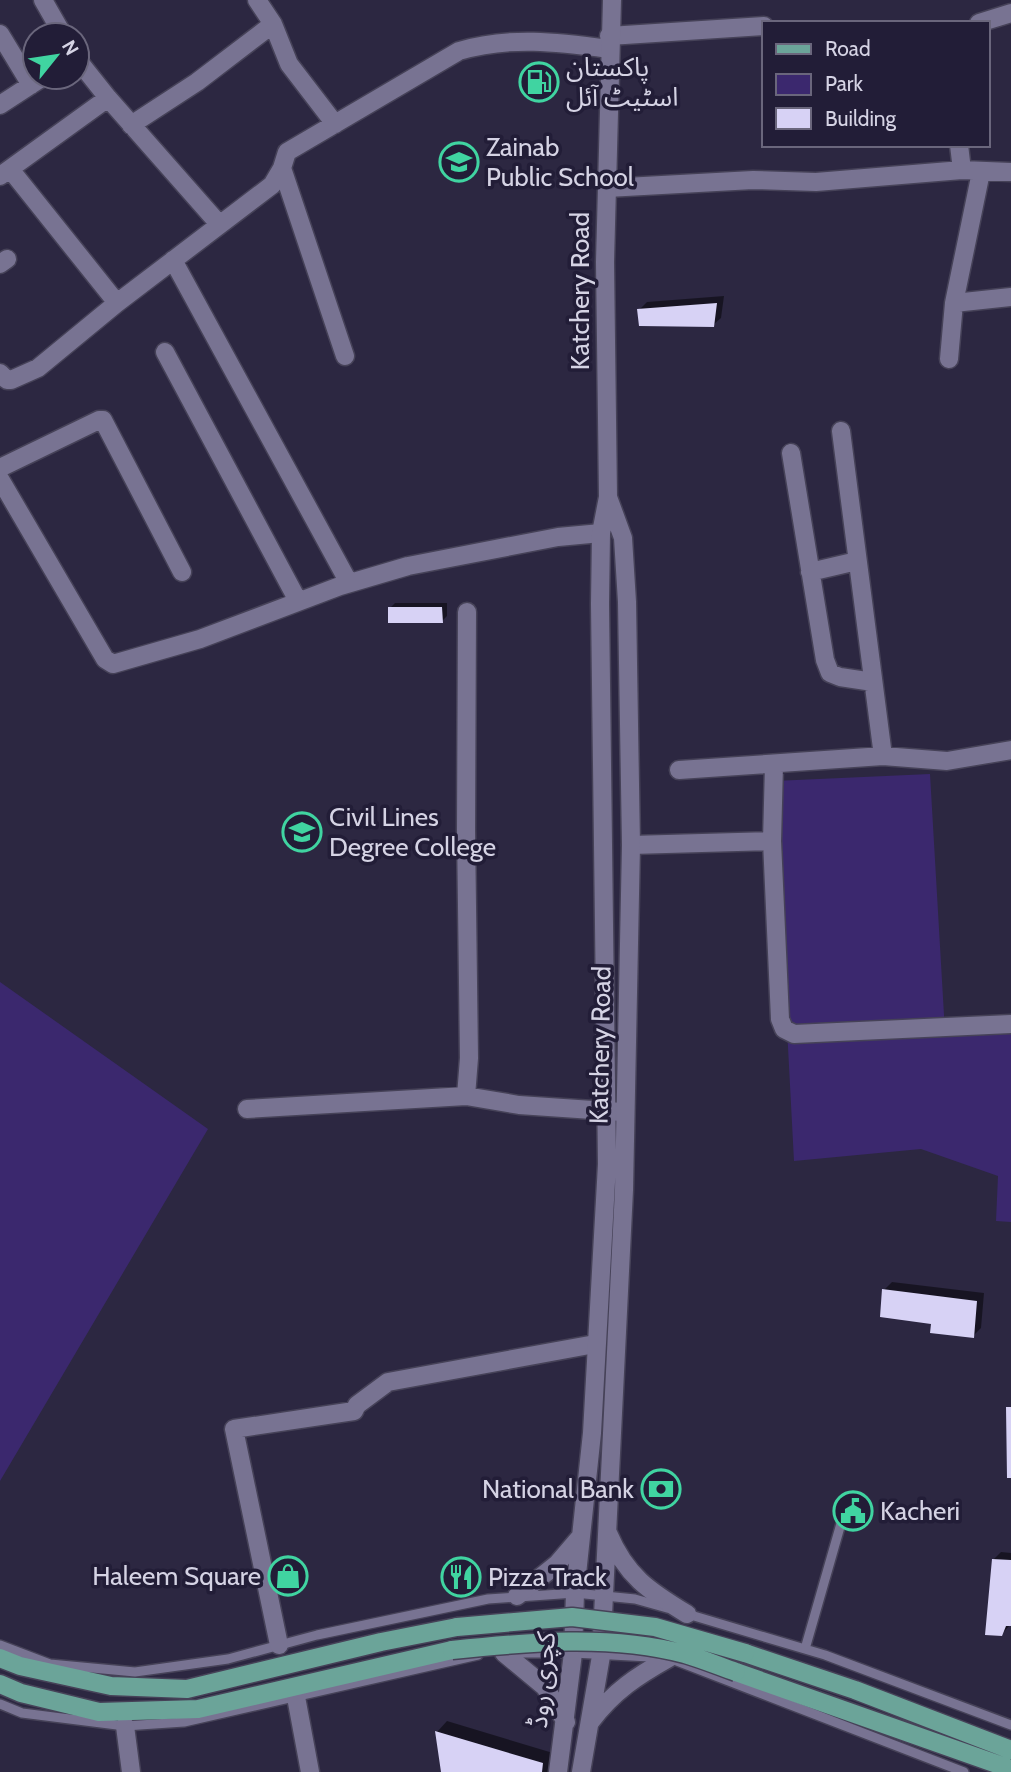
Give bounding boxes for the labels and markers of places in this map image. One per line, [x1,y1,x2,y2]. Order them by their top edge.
place label: پاکستان اسٹیٹ آئل [566,51,678,113]
fuel station icon: پاکستان اسٹیٹ آئل [518,61,560,103]
place label: Zainab Public School [486,131,634,193]
school or university icon: Zainab Public School [438,141,480,183]
place label: Civil Lines Degree College [329,801,496,863]
school or university icon: Civil Lines Degree College [281,811,323,853]
bank icon: National Bank [640,1468,682,1510]
place label: National Bank [482,1473,634,1505]
public building icon: Kacheri [832,1490,874,1532]
place label: Kacheri [880,1495,960,1527]
shop icon: Haleem Square [267,1555,309,1597]
restaurant icon: Pizza Track [440,1556,482,1598]
place label: Haleem Square [92,1560,261,1592]
place label: Pizza Track [488,1561,607,1593]

